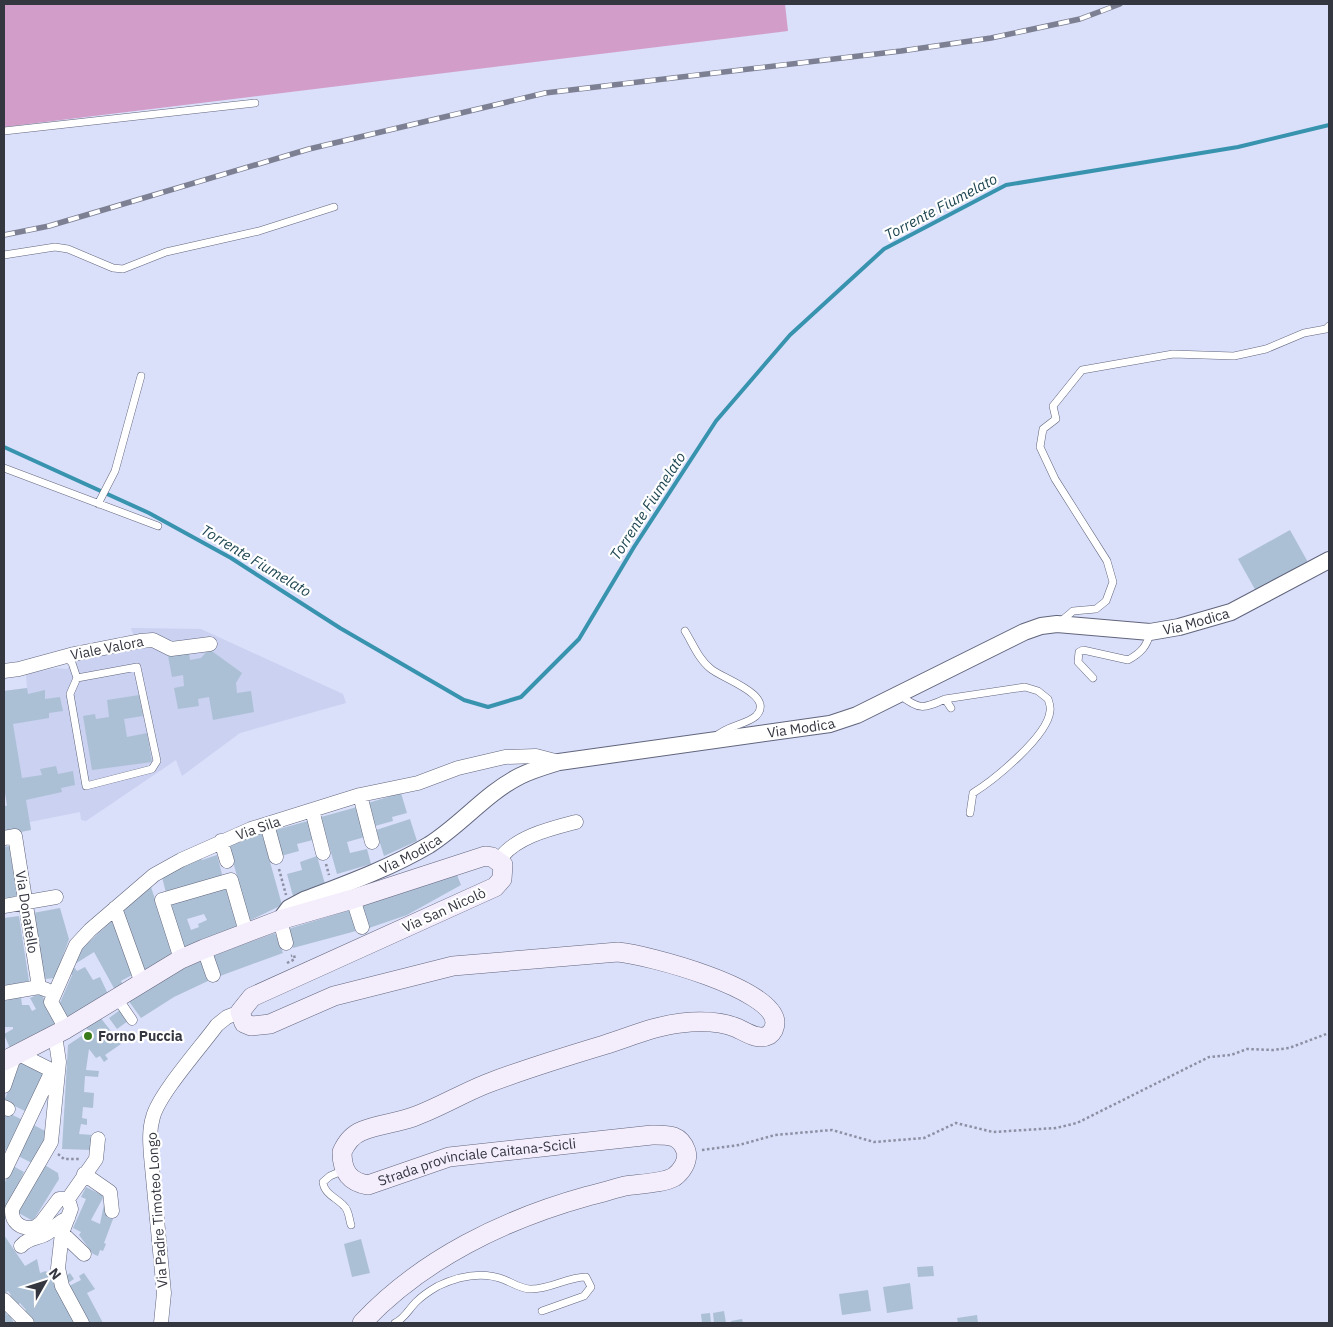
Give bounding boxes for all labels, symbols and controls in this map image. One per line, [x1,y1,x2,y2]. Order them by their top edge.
water label: Torrente Fiumelato [881,169,1000,244]
water label: Torrente Fiumelato [606,448,690,563]
water label: Torrente Fiumelato [198,520,315,601]
street label: Via Modica [1161,604,1232,639]
street label: Viale Valora [69,632,146,664]
street label: Via Modica [766,714,838,742]
street label: Via Sila [233,812,283,844]
street label: Via Modica [376,830,446,878]
street label: Via Donatello [12,869,42,955]
street label: Via San Nicolò [399,884,489,936]
place label: Forno Puccia [98,1027,183,1045]
marker: Forno Puccia [82,1030,94,1042]
street label: Via Padre Timoteo Longo [143,1131,171,1288]
street label: Strada provinciale Caitana-Scicli [375,1134,577,1190]
north arrow [20,1257,70,1307]
text: N [45,1264,65,1283]

